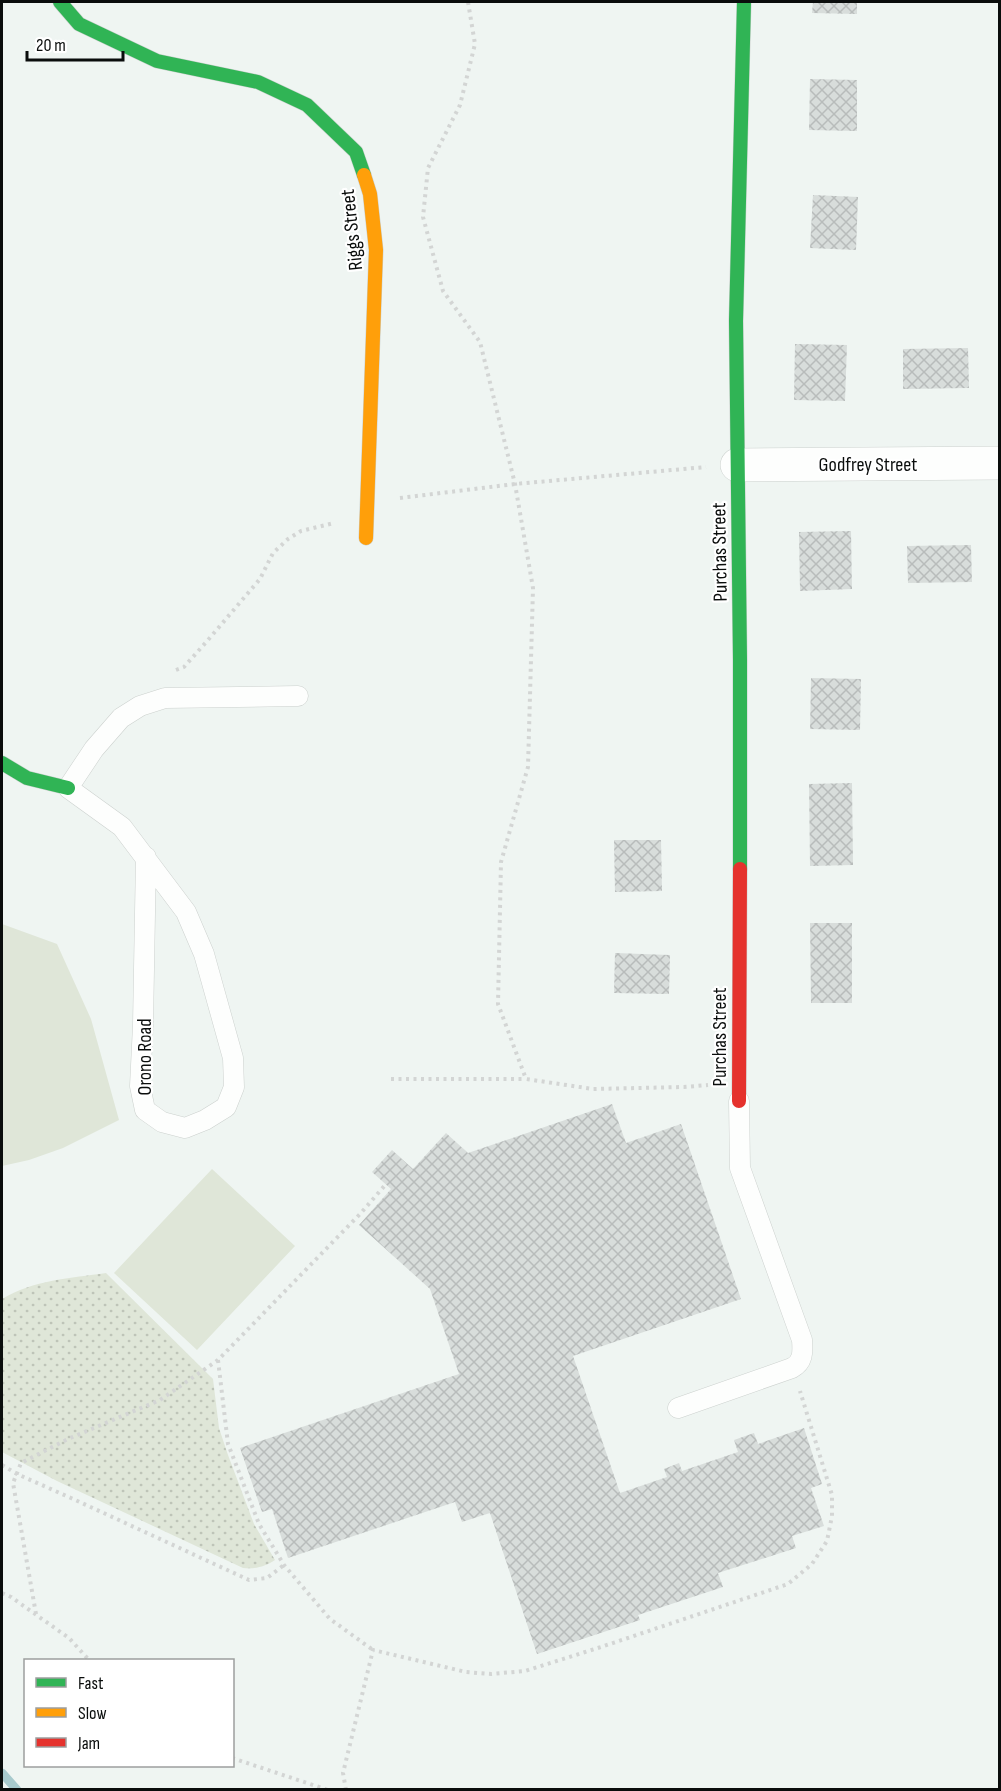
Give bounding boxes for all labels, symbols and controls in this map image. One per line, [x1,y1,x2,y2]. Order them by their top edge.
scale bar [27,24,123,62]
text: 20 m [36,35,66,56]
street label: Riggs Street [336,188,368,272]
street label: Godfrey Street [819,453,917,477]
street label: Purchas Street [707,502,733,602]
street label: Purchas Street [708,987,732,1087]
street label: Orono Road [133,1019,157,1095]
legend [24,1659,234,1767]
text: Fast [78,1673,104,1694]
text: Slow [78,1703,107,1724]
text: Jam [77,1733,100,1754]

